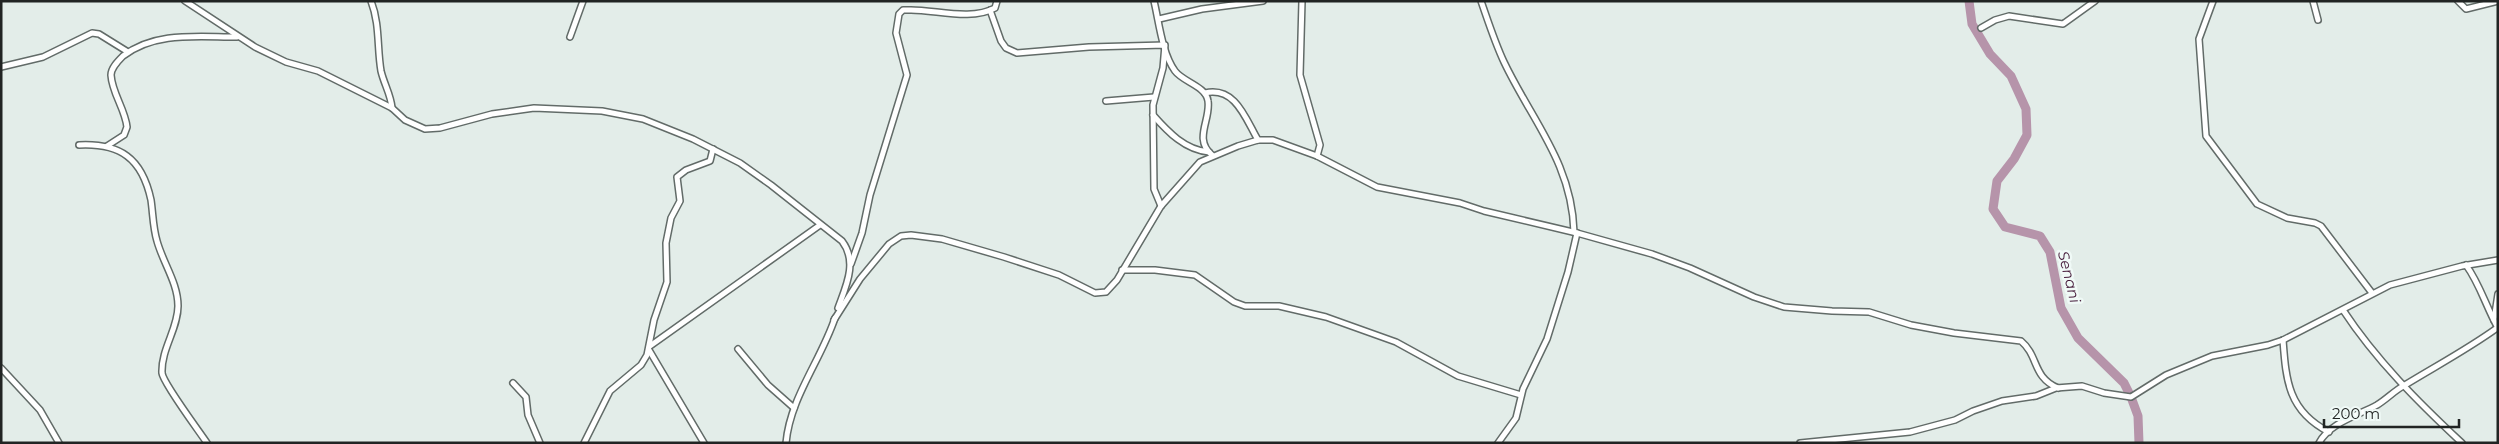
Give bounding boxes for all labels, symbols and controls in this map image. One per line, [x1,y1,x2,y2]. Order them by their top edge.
water label: Senani [2054,249,2085,306]
scale bar [2324,396,2459,428]
text: 200 m [2332,404,2380,423]

